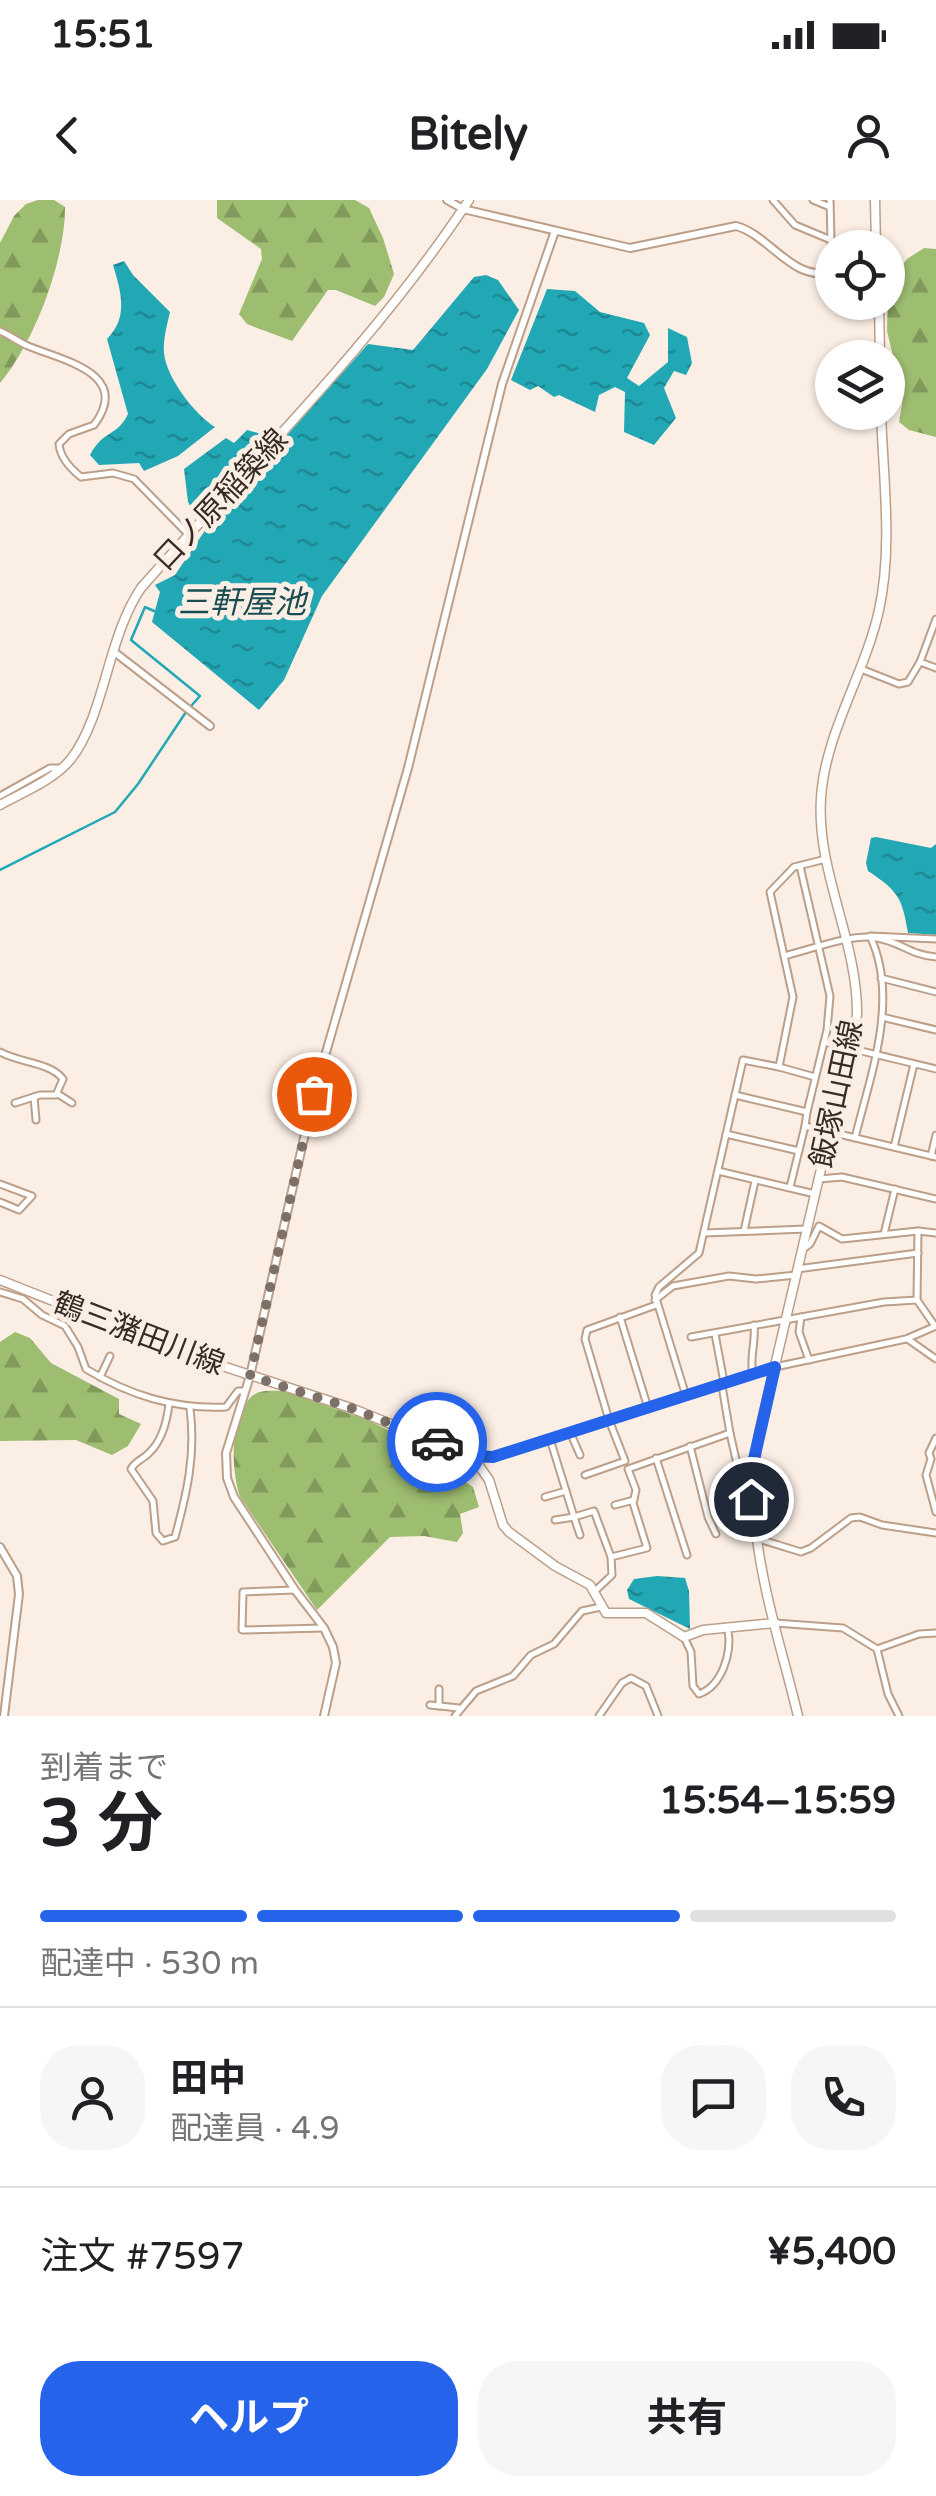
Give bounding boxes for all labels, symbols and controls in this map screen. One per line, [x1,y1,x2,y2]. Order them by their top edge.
text: 15:51 [50,12,155,58]
icon: back [40,108,95,163]
text: Bitely [408,108,528,162]
icon: person [841,108,896,163]
map controls [815,230,905,430]
button: locate [815,230,905,320]
button: layers [815,340,905,430]
street label: 口ノ原稲築線 [146,422,296,578]
water label: 三軒屋池 [178,584,309,622]
street label: 飯塚山田線 [803,1017,871,1171]
pin [272,1052,357,1137]
icon: bag [287,1067,342,1122]
street label: 鶴三潴田川線 [48,1284,230,1384]
courier [387,1392,487,1492]
icon: car [410,1415,465,1470]
pin [709,1457,794,1542]
icon: home [724,1472,779,1527]
text: 到着まで [40,1749,168,1787]
text: 15:54–15:59 [659,1778,896,1824]
text: 3 分 [40,1785,163,1864]
text: 配達中 · 530 m [40,1945,259,1983]
button: person [40,2045,145,2150]
button: chat [661,2045,766,2150]
button: phone [791,2045,896,2150]
text: 田中 [170,2056,246,2102]
text: 配達員 · 4.9 [170,2110,339,2148]
text: ¥5,400 [767,2229,896,2275]
text: 注文 #7597 [40,2234,245,2280]
button: ヘルプ [40,2361,458,2476]
button: 共有 [478,2361,896,2476]

